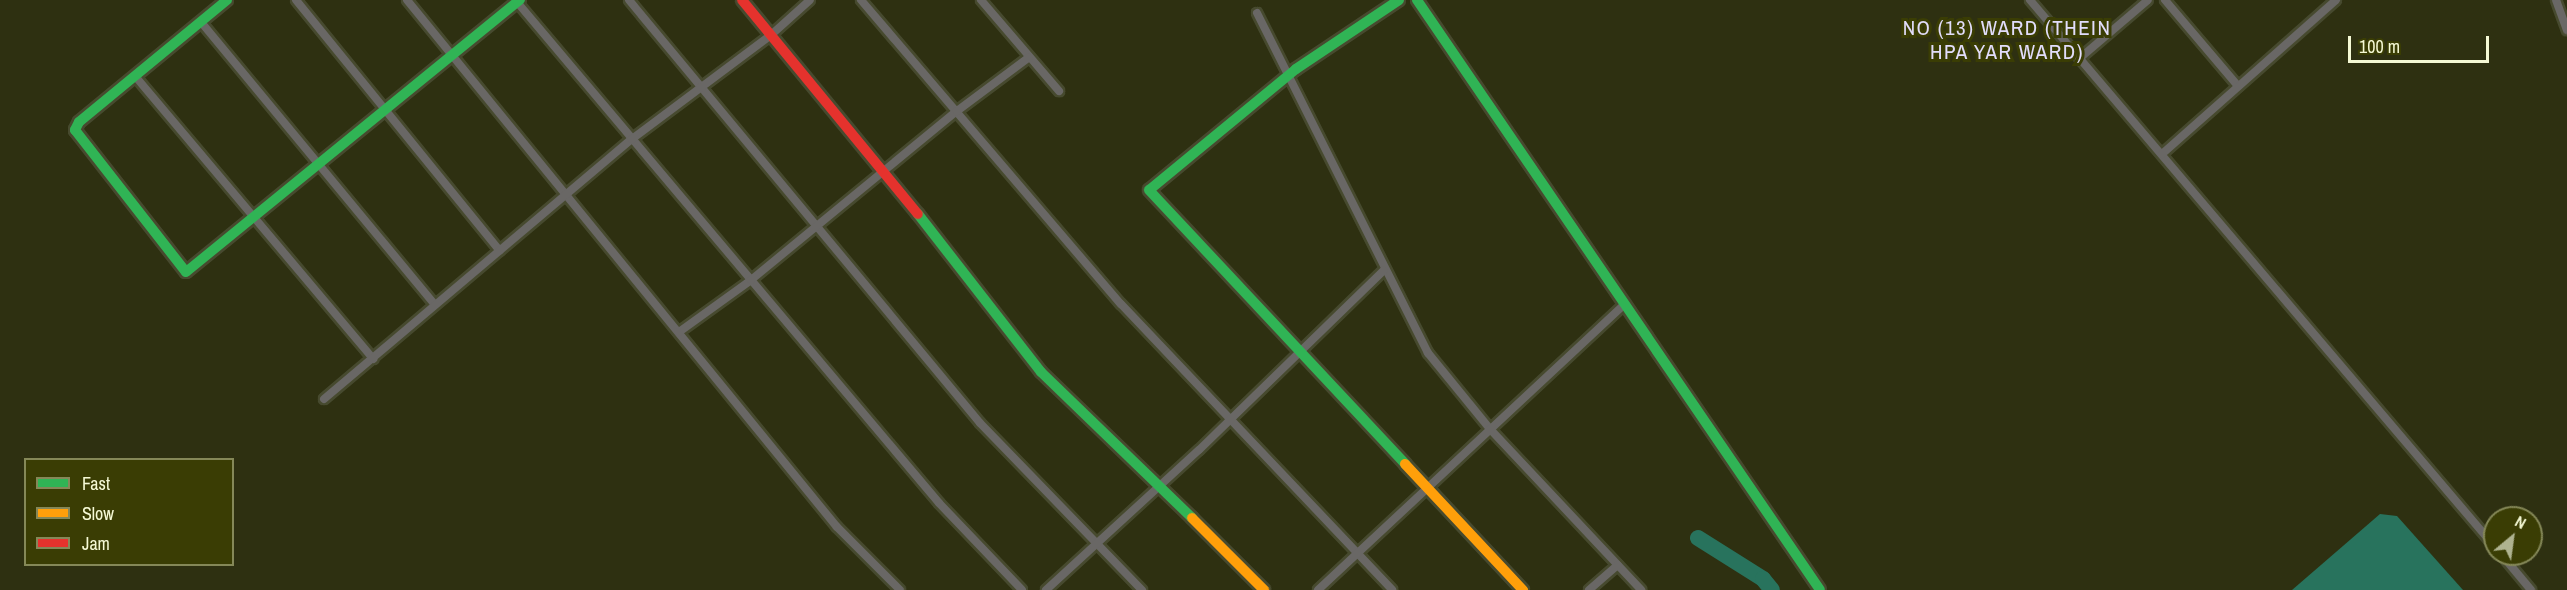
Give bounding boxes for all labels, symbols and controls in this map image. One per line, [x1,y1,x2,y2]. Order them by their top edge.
district label: NO (13) WARD (THEIN HPA YAR WARD) [1903,15,2111,65]
scale bar [2351,24,2492,62]
text: 100 m [2359,34,2400,59]
legend [24,458,234,566]
text: Fast [82,471,110,496]
text: Slow [82,501,114,526]
north arrow [2483,506,2543,566]
text: N [2511,510,2530,534]
text: Jam [82,531,110,556]

